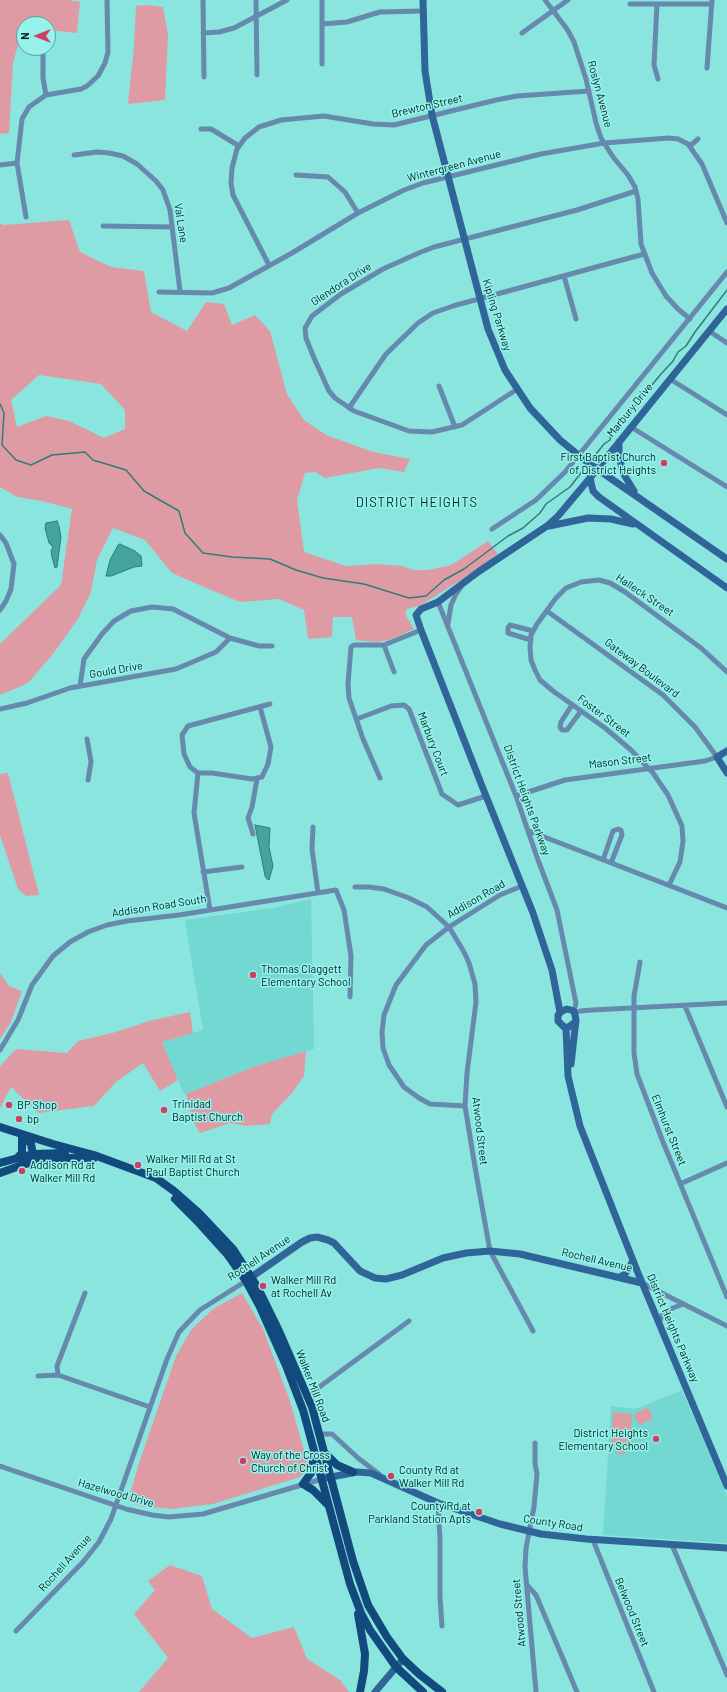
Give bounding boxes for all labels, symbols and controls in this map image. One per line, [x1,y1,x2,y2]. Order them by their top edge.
north arrow [16,16,56,56]
text: N [18,32,31,40]
street label: Roslyn Avenue [585,59,615,129]
street label: Brewton Street [390,91,464,121]
street label: Wintergreen Avenue [406,147,502,185]
street label: Val Lane [171,202,191,244]
street label: Glendora Drive [308,260,374,308]
street label: Kipling Parkway [480,277,514,353]
street label: Marbury Drive [604,380,656,440]
place label: First Baptist Church of District Heights [561,450,656,476]
marker: First Baptist Church of District Heights [659,458,669,468]
district label: DISTRICT HEIGHTS [356,495,478,511]
street label: Halleck Street [613,571,677,619]
street label: Gateway Boulevard [602,636,682,700]
street label: Gould Drive [88,659,144,681]
street label: Foster Street [575,692,633,740]
street label: Marbury Court [415,710,451,778]
street label: District Heights Parkway [501,743,553,857]
street label: Mason Street [588,751,652,771]
street label: Addison Road [445,877,507,921]
street label: Addison Road South [111,892,207,920]
place label: Thomas Claggett Elementary School [261,962,351,988]
marker: Thomas Claggett Elementary School [248,970,258,980]
street label: Elmhurst Street [649,1092,689,1168]
street label: Atwood Street [469,1096,491,1166]
place label: Trinidad Baptist Church [172,1097,243,1123]
place label: BP Shop [17,1098,57,1112]
marker: BP Shop [4,1100,14,1110]
marker: Trinidad Baptist Church [159,1105,169,1115]
place label: bp [27,1112,39,1126]
marker: bp [14,1114,24,1124]
place label: Walker Mill Rd at St Paul Baptist Church [146,1152,240,1178]
place label: Addison Rd at Walker Mill Rd [30,1158,95,1184]
marker: Walker Mill Rd at St Paul Baptist Church [133,1160,143,1170]
marker: Addison Rd at Walker Mill Rd [17,1166,27,1176]
street label: Rochell Avenue [225,1232,293,1284]
street label: Rochell Avenue [560,1245,634,1275]
street label: District Heights Parkway [644,1272,702,1384]
place label: Walker Mill Rd at Rochell Av [271,1273,336,1299]
marker: Walker Mill Rd at Rochell Av [258,1281,268,1291]
street label: Walker Mill Road [293,1348,333,1424]
place label: District Heights Elementary School [558,1426,648,1452]
marker: District Heights Elementary School [651,1434,661,1444]
place label: Way of the Cross Church of Christ [251,1448,330,1474]
marker: Way of the Cross Church of Christ [238,1456,248,1466]
place label: County Rd at Walker Mill Rd [399,1463,464,1489]
marker: County Rd at Walker Mill Rd [386,1471,396,1481]
street label: Hazelwood Drive [76,1476,156,1510]
place label: County Rd at Parkland Station Apts [368,1499,471,1525]
marker: County Rd at Parkland Station Apts [474,1507,484,1517]
street label: County Road [522,1512,584,1534]
street label: Rochell Avenue [36,1532,94,1594]
street label: Belwood Street [612,1576,652,1648]
street label: Atwood Street [509,1578,529,1648]

